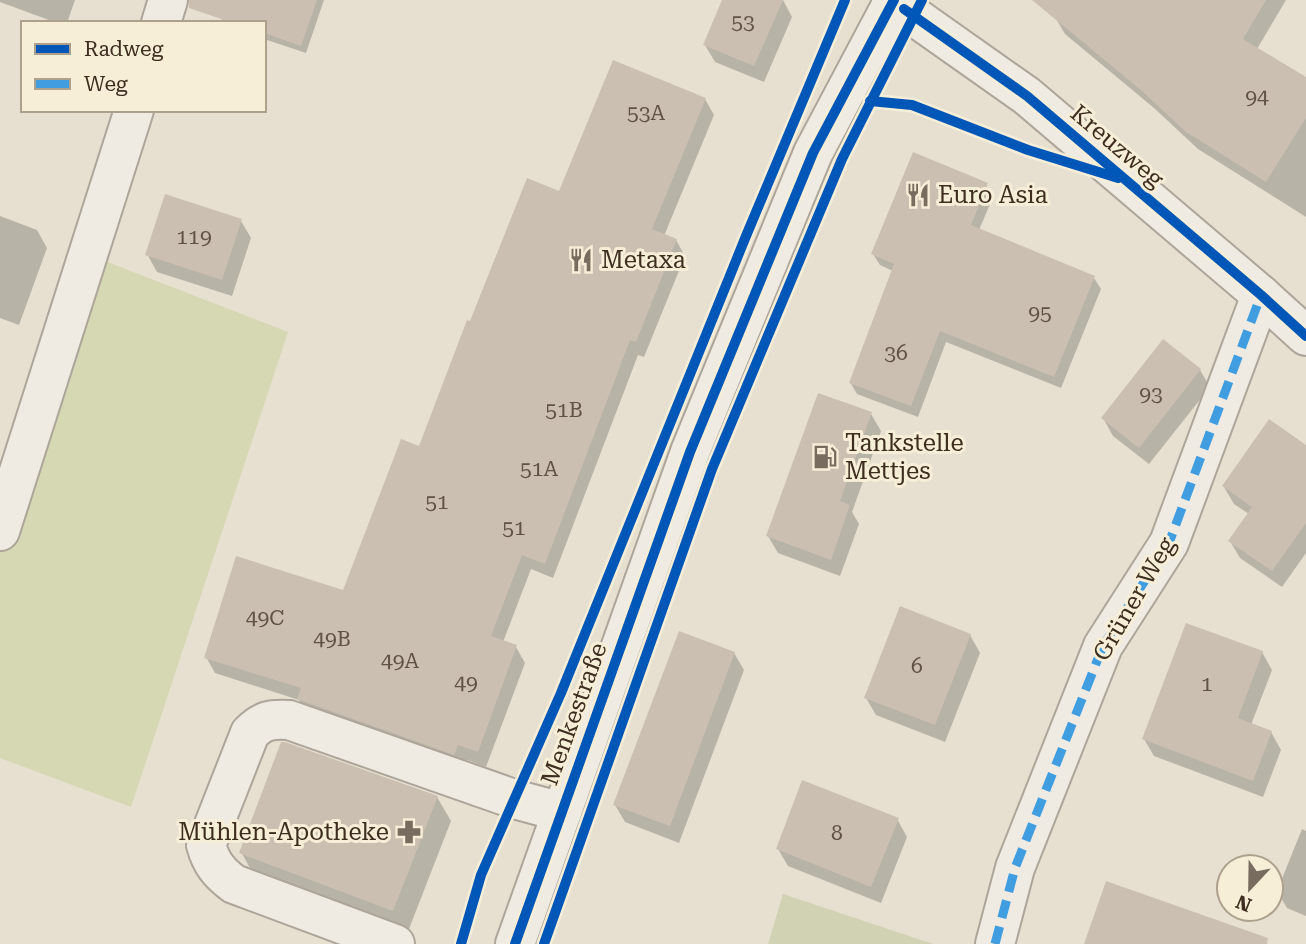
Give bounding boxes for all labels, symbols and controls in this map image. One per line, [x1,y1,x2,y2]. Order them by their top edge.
house number: 53 [731,10,755,34]
legend [21,21,266,112]
text: Radweg [84,37,163,61]
text: Weg [84,72,128,96]
house number: 94 [1245,85,1269,109]
street label: Kreuzweg [1065,99,1169,193]
house number: 53A [627,101,665,125]
restaurant icon: Euro Asia [904,181,932,209]
place label: Euro Asia [938,181,1048,209]
house number: 119 [176,225,212,249]
restaurant icon: Metaxa [567,246,595,274]
place label: Metaxa [601,246,686,274]
house number: 95 [1028,301,1052,325]
house number: 36 [884,341,908,365]
house number: 93 [1139,382,1163,406]
house number: 51B [545,398,583,422]
place label: Tankstelle Mettjes [845,429,964,485]
fuel station icon: Tankstelle Mettjes [811,443,839,471]
house number: 51A [520,457,558,481]
house number: 51 [425,490,449,514]
house number: 51 [502,516,526,540]
street label: Grüner Weg [1087,532,1181,666]
house number: 49C [246,606,284,630]
house number: 49B [313,627,351,651]
street label: Menkestraße [535,639,613,789]
house number: 49A [381,649,419,673]
house number: 6 [911,654,923,678]
house number: 49 [454,671,478,695]
house number: 1 [1201,672,1213,696]
place label: Mühlen-Apotheke [178,818,389,846]
pharmacy icon: Mühlen-Apotheke [395,818,423,846]
house number: 8 [831,821,843,845]
north arrow [1215,853,1285,923]
text: N [1232,890,1255,917]

